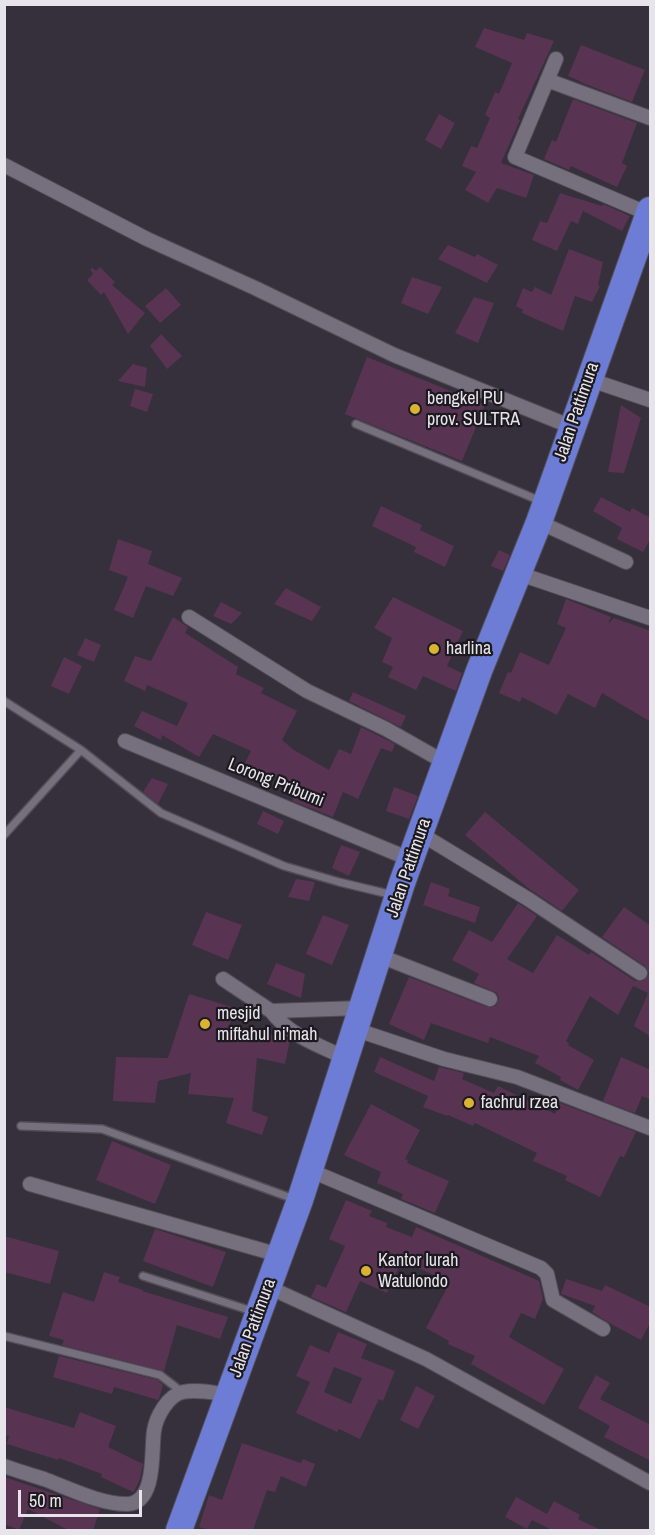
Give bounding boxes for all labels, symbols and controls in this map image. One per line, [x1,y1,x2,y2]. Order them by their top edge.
street label: Jalan Pattimura [550,360,604,464]
place label: bengkel PU prov. SULTRA [427,388,520,430]
marker: bengkel PU prov. SULTRA [408,402,422,416]
place label: harlina [446,638,491,660]
marker: harlina [427,642,441,656]
street label: Lorong Pribumi [225,754,327,812]
street label: Jalan Pattimura [382,816,436,920]
place label: mesjid miftahul ni'mah [217,1003,317,1046]
marker: mesjid miftahul ni'mah [198,1017,212,1031]
place label: fachrul rzea [481,1092,558,1114]
marker: fachrul rzea [462,1096,476,1110]
place label: Kantor lurah Watulondo [378,1250,458,1292]
marker: Kantor lurah Watulondo [359,1264,373,1278]
street label: Jalan Pattimura [225,1276,281,1380]
scale bar [21,1478,146,1516]
text: 50 m [29,1488,62,1513]

